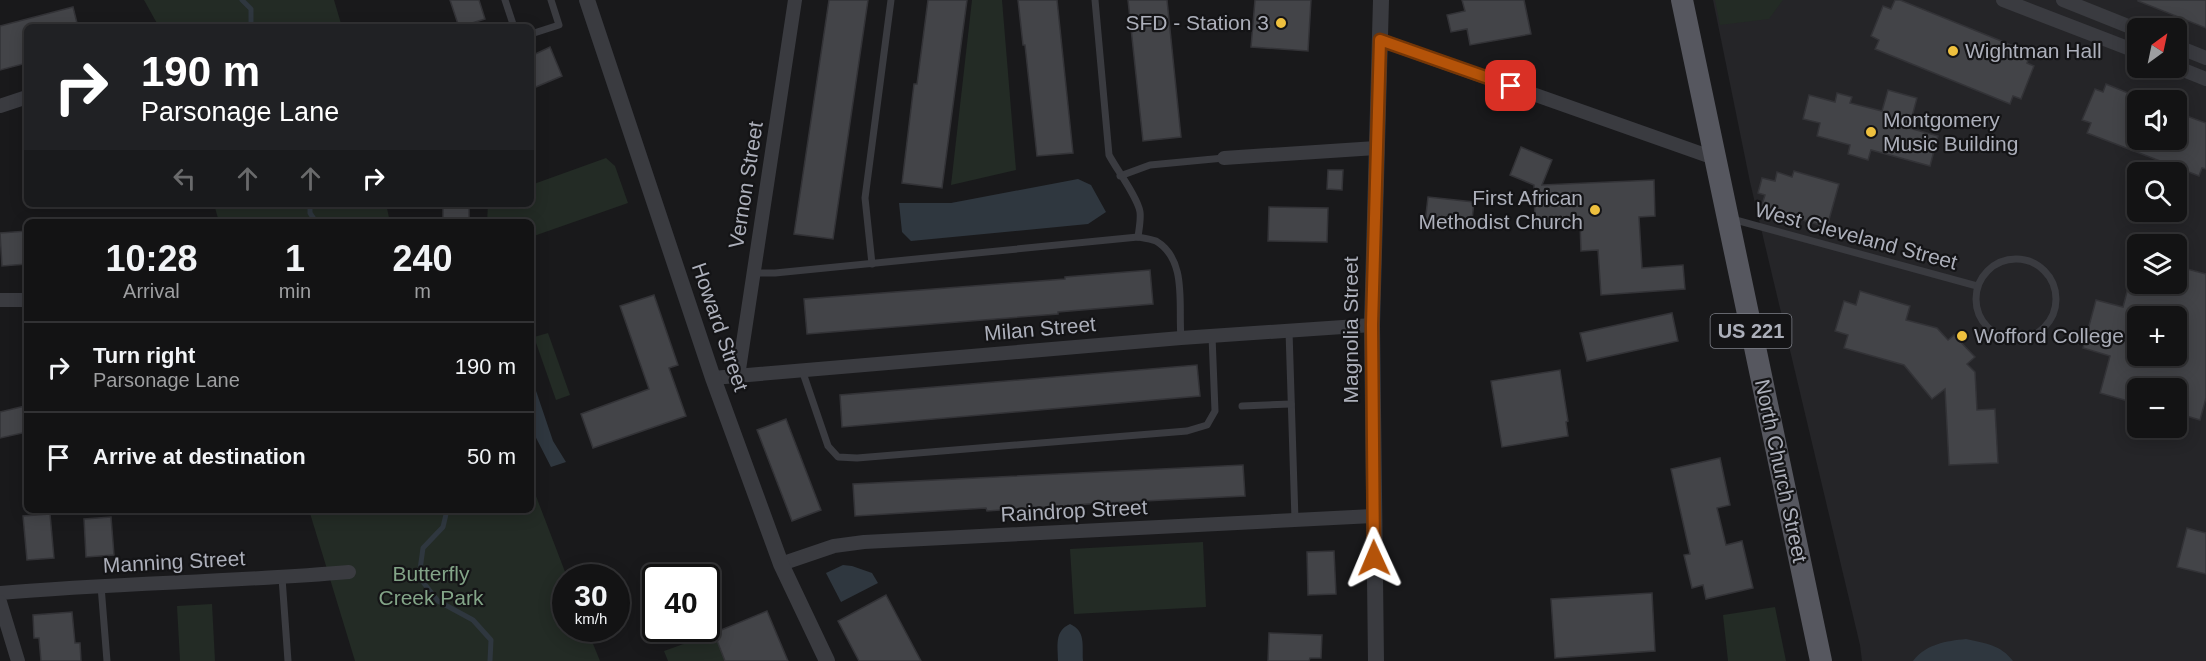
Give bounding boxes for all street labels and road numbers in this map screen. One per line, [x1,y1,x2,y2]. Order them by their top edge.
street label: Vernon Street [724,120,767,250]
street label: West Cleveland Street [1752,197,1960,274]
street label: Magnolia Street [1339,256,1362,404]
street label: Howard Street [688,260,753,394]
street label: Milan Street [983,312,1097,345]
road number: US 221 [1710,314,1792,348]
street label: North Church Street [1751,377,1812,565]
street label: Raindrop Street [1000,495,1148,526]
street label: Manning Street [102,546,246,577]

